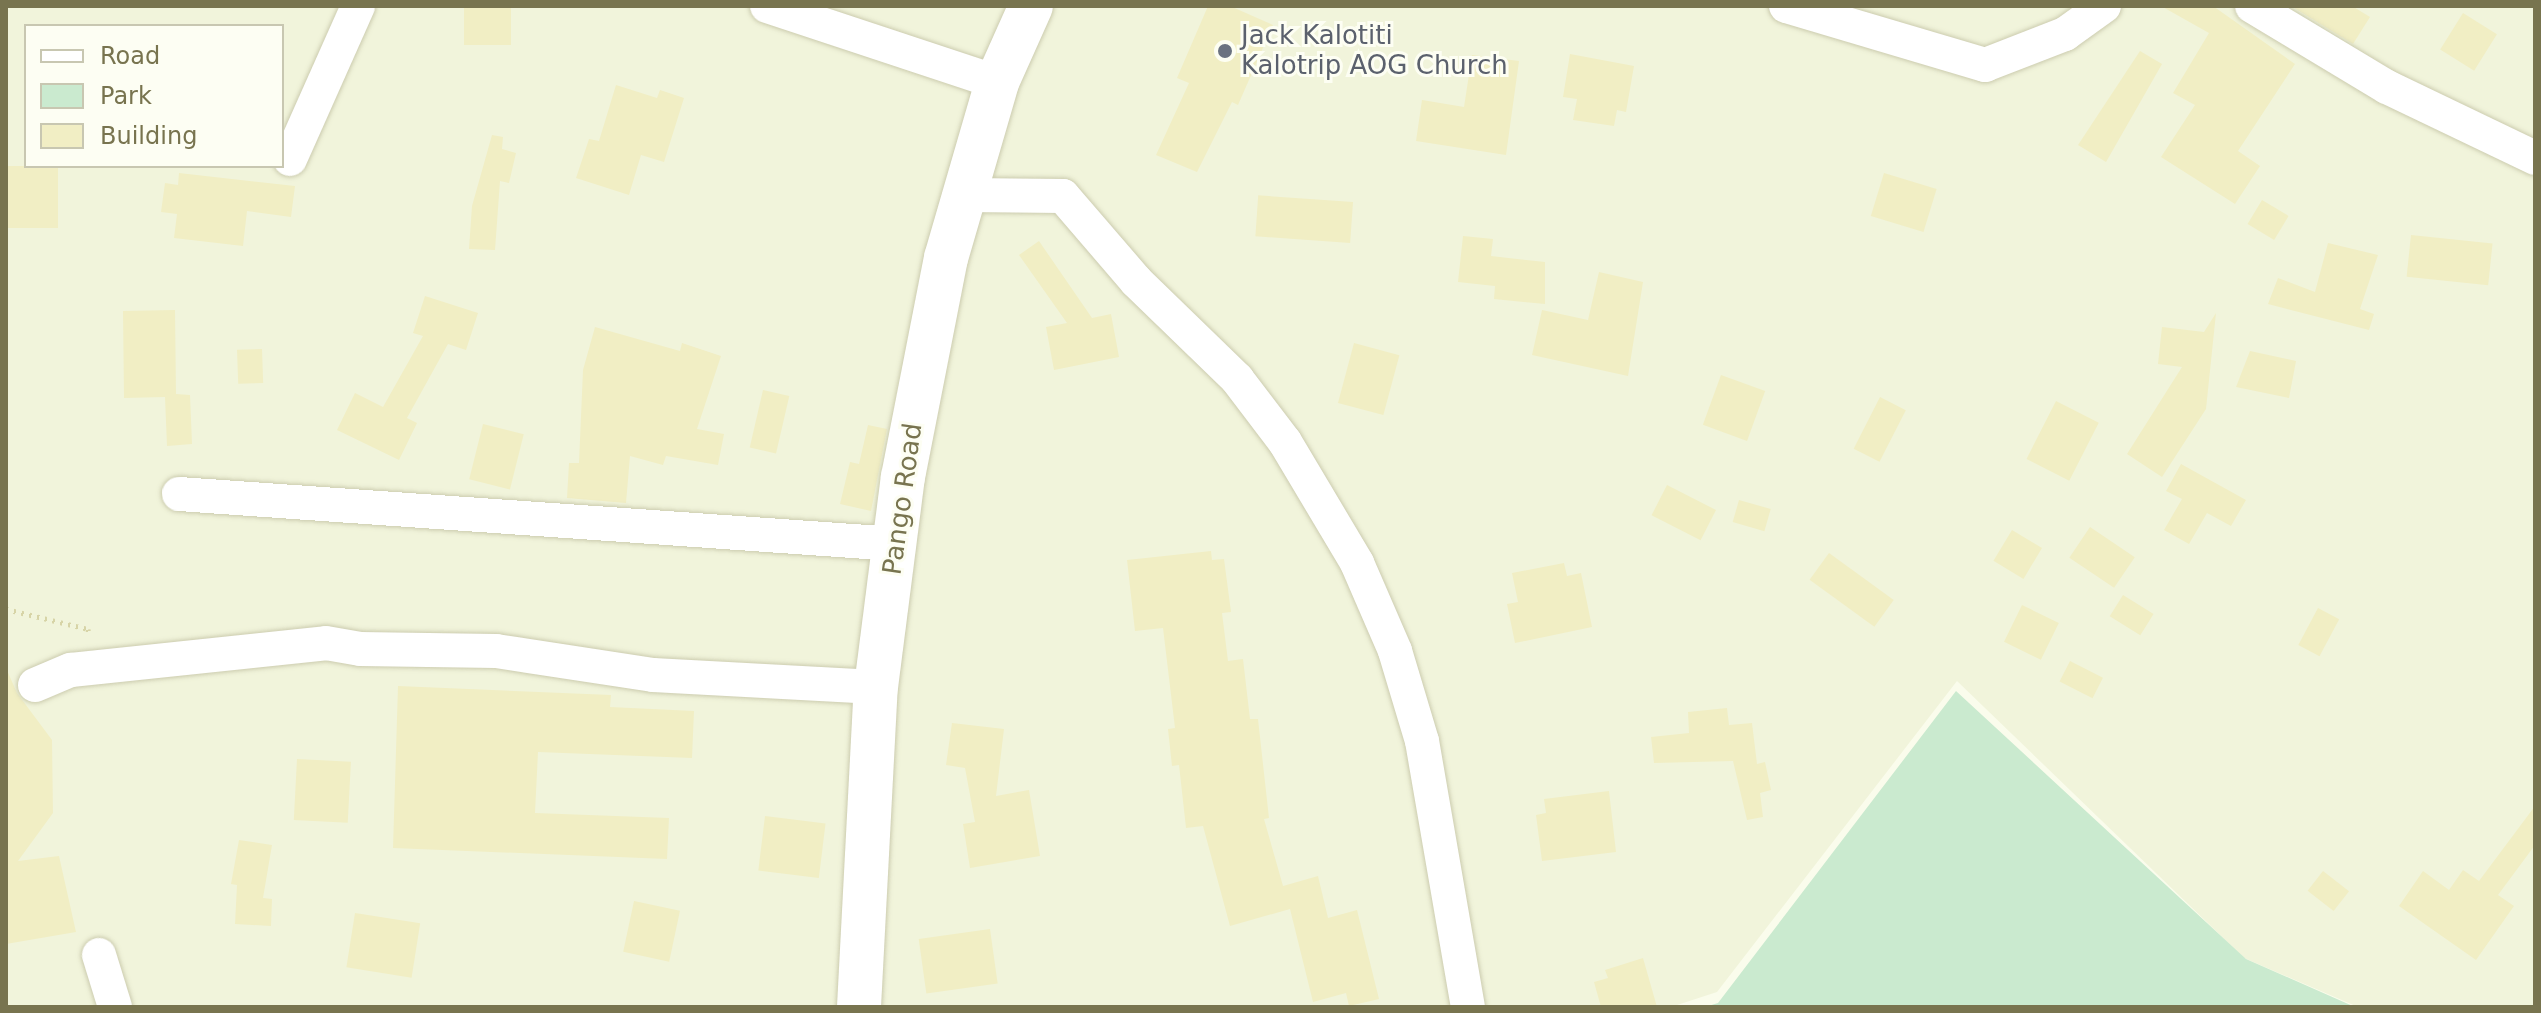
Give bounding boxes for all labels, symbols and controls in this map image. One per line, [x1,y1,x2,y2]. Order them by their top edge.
place label: Jack Kalotiti Kalotrip AOG Church [1241,20,1508,82]
legend [24,24,284,168]
text: Road [100,42,160,70]
marker: Jack Kalotiti Kalotrip AOG Church [1216,42,1234,60]
text: Park [100,82,152,110]
text: Building [100,122,197,150]
street label: Pango Road [877,421,929,577]

